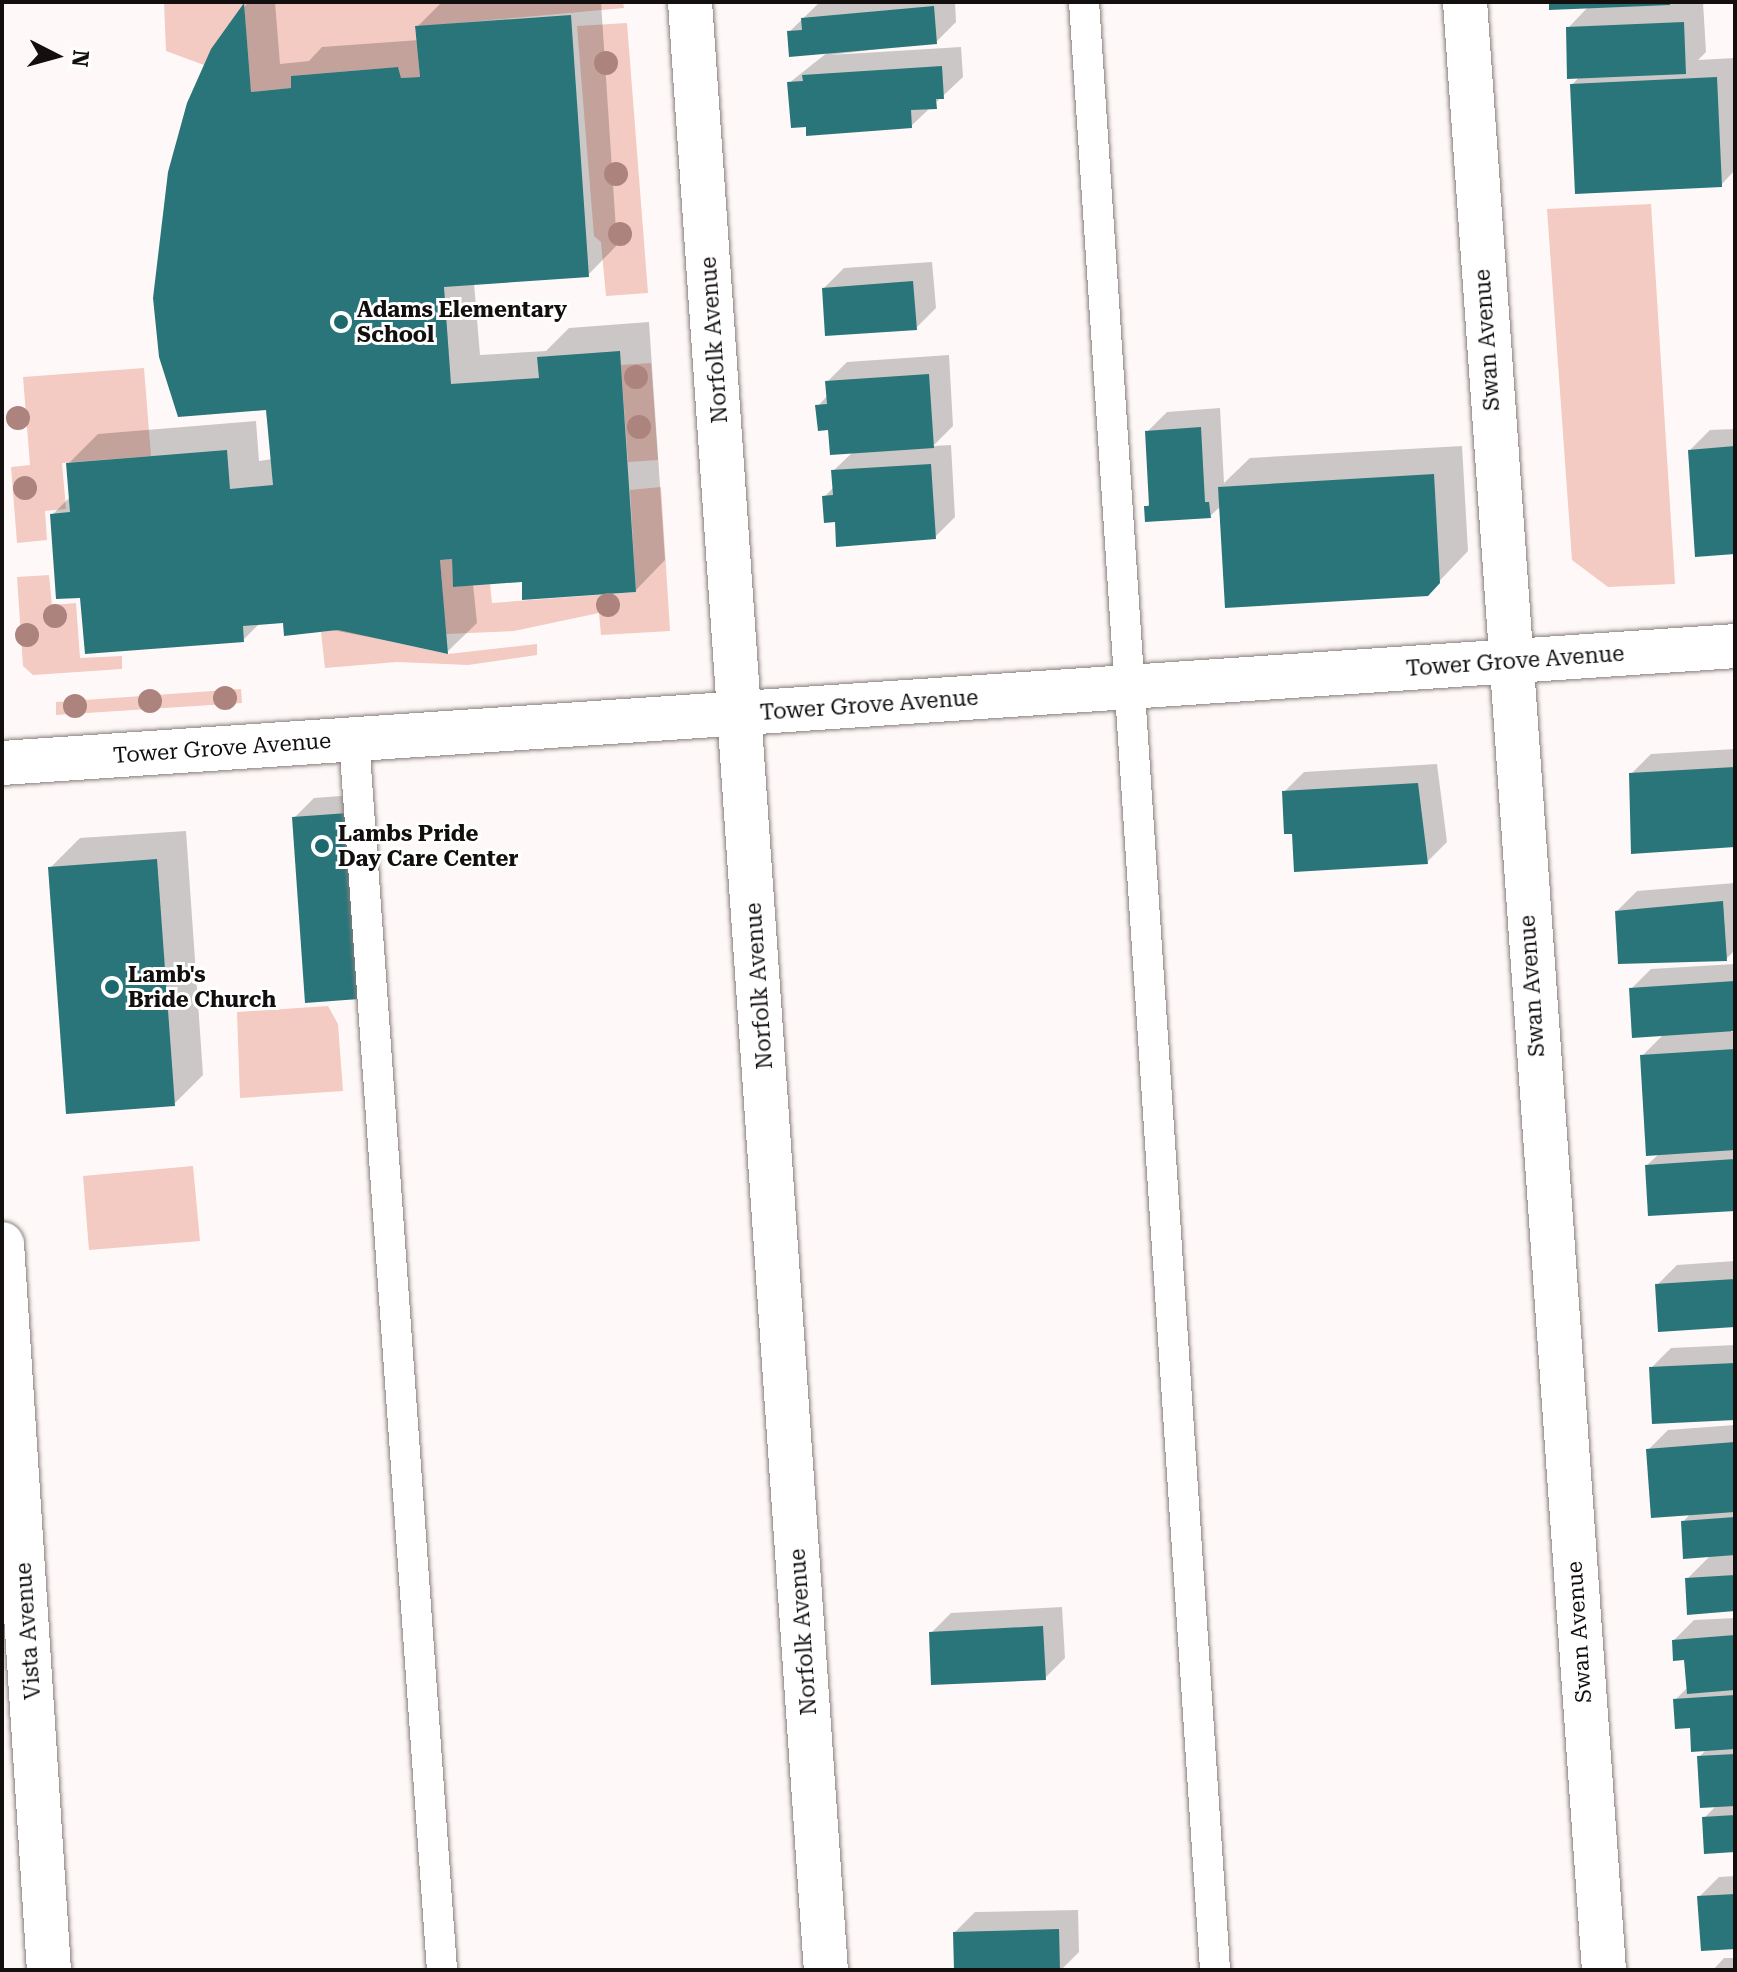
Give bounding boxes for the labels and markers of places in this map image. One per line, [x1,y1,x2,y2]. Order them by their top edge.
place label: Adams Elementary School [357,296,567,348]
marker: Adams Elementary School [332,313,350,331]
place label: Lambs Pride Day Care Center [338,820,518,872]
marker: Lambs Pride Day Care Center [313,837,331,855]
place label: Lamb's Bride Church [128,961,276,1012]
marker: Lamb's Bride Church [103,978,121,996]

